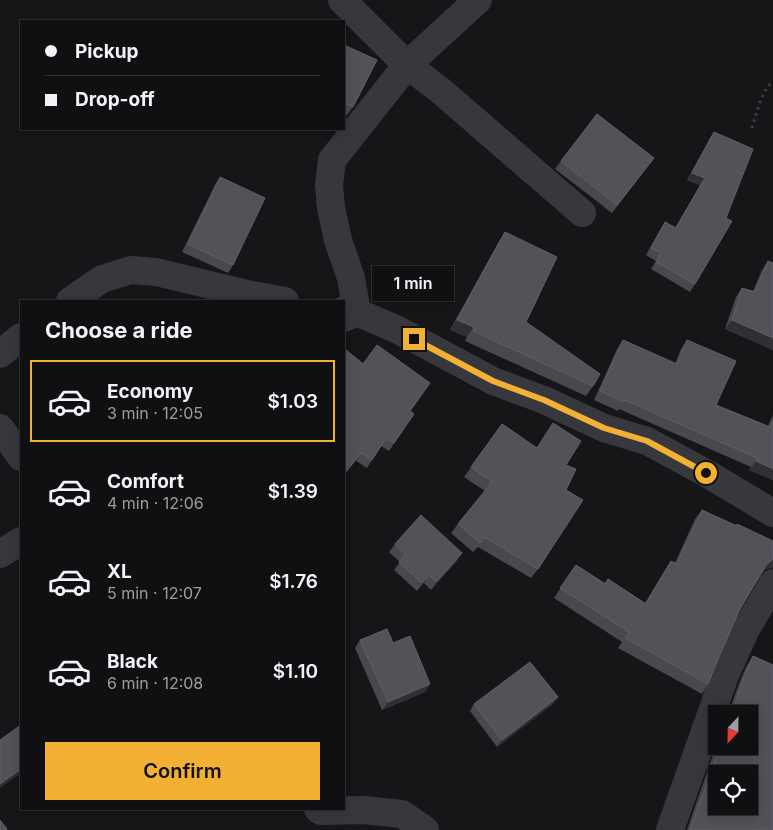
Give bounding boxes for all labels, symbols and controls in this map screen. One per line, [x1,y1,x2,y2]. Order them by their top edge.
text: Pickup [75,40,138,63]
text: Drop-off [75,88,155,111]
callout: 1 min [373,266,455,302]
text: 1 min [393,273,433,293]
text: Choose a ride [45,317,193,343]
route end [403,328,425,350]
icon: car [47,379,92,424]
text: Economy [107,380,193,403]
text: $1.03 [267,390,318,413]
text: 3 min · 12:05 [107,403,203,423]
route start [695,462,717,484]
icon: car [47,469,92,514]
text: Comfort [107,470,184,493]
text: $1.39 [268,480,318,503]
text: 4 min · 12:06 [107,493,204,513]
icon: car [47,559,92,604]
text: XL [107,560,132,583]
text: $1.76 [269,570,318,593]
text: 5 min · 12:07 [107,583,202,603]
icon: car [47,649,92,694]
text: Black [107,650,158,673]
text: $1.10 [273,660,318,683]
text: 6 min · 12:08 [107,673,203,693]
north arrow [708,705,758,755]
map controls [708,705,758,815]
button: Confirm [45,742,320,800]
button: locate [708,765,758,815]

